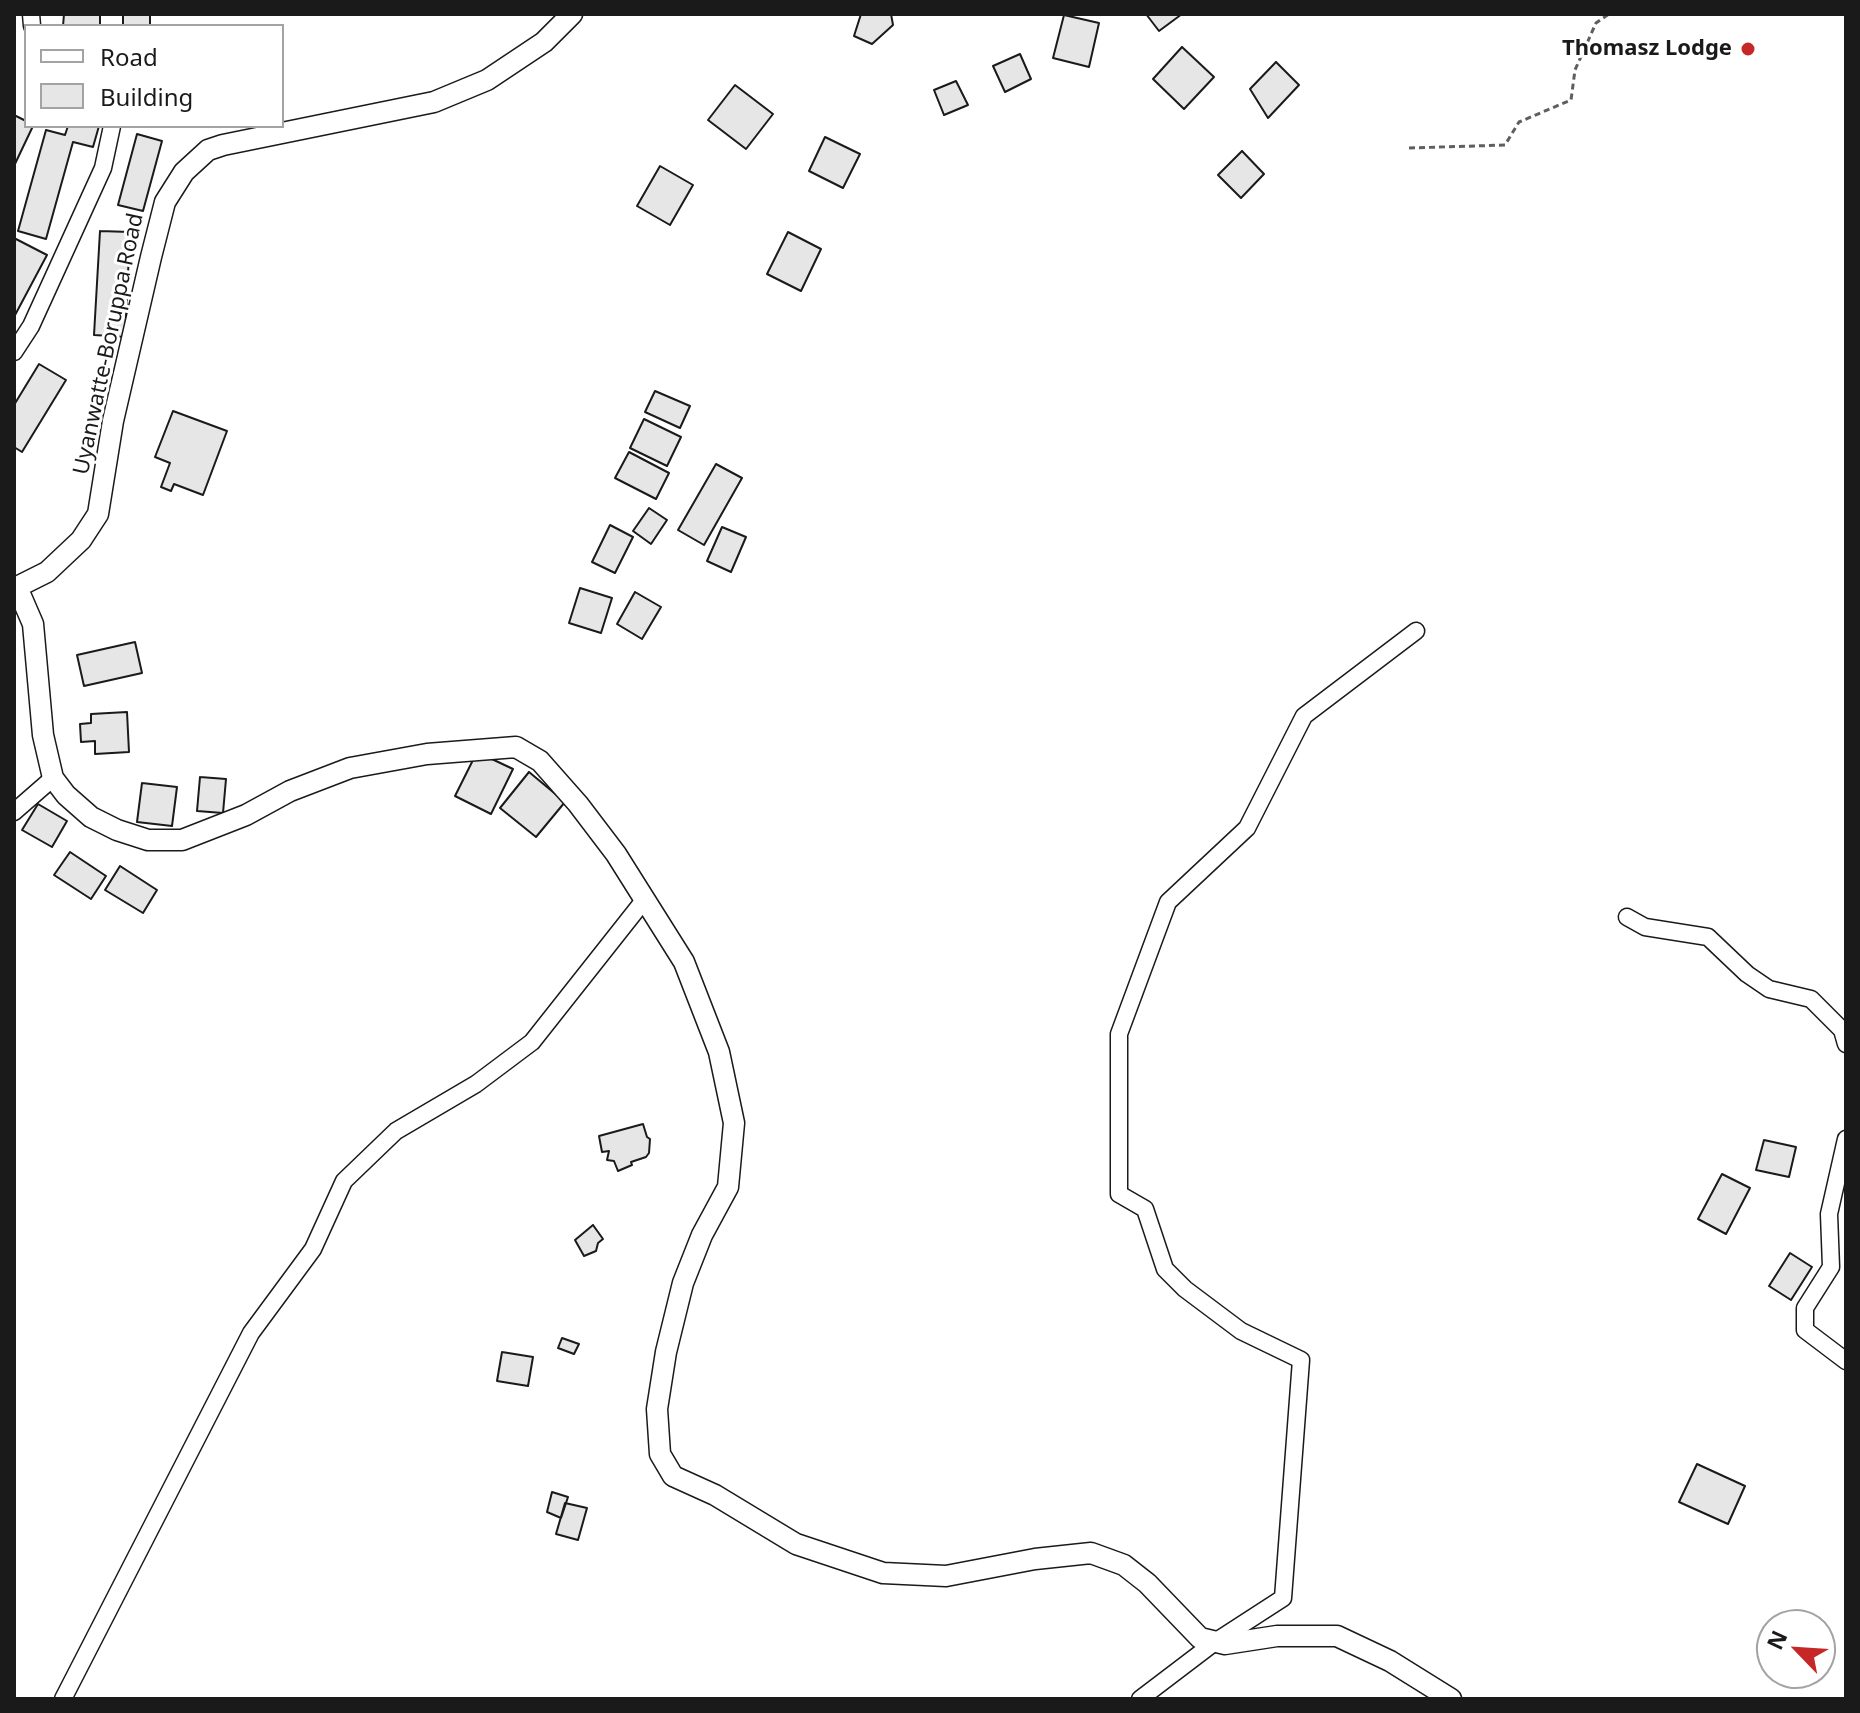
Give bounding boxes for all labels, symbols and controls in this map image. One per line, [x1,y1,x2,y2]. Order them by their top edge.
legend [24,24,284,128]
place label: Thomasz Lodge [1562,36,1732,62]
text: Road [100,40,158,73]
marker: Thomasz Lodge [1739,40,1757,58]
text: Building [100,80,193,113]
street label: Uyanwatte-Boruppa Road [68,211,150,477]
north arrow [1756,1609,1836,1689]
text: N [1759,1625,1793,1654]

